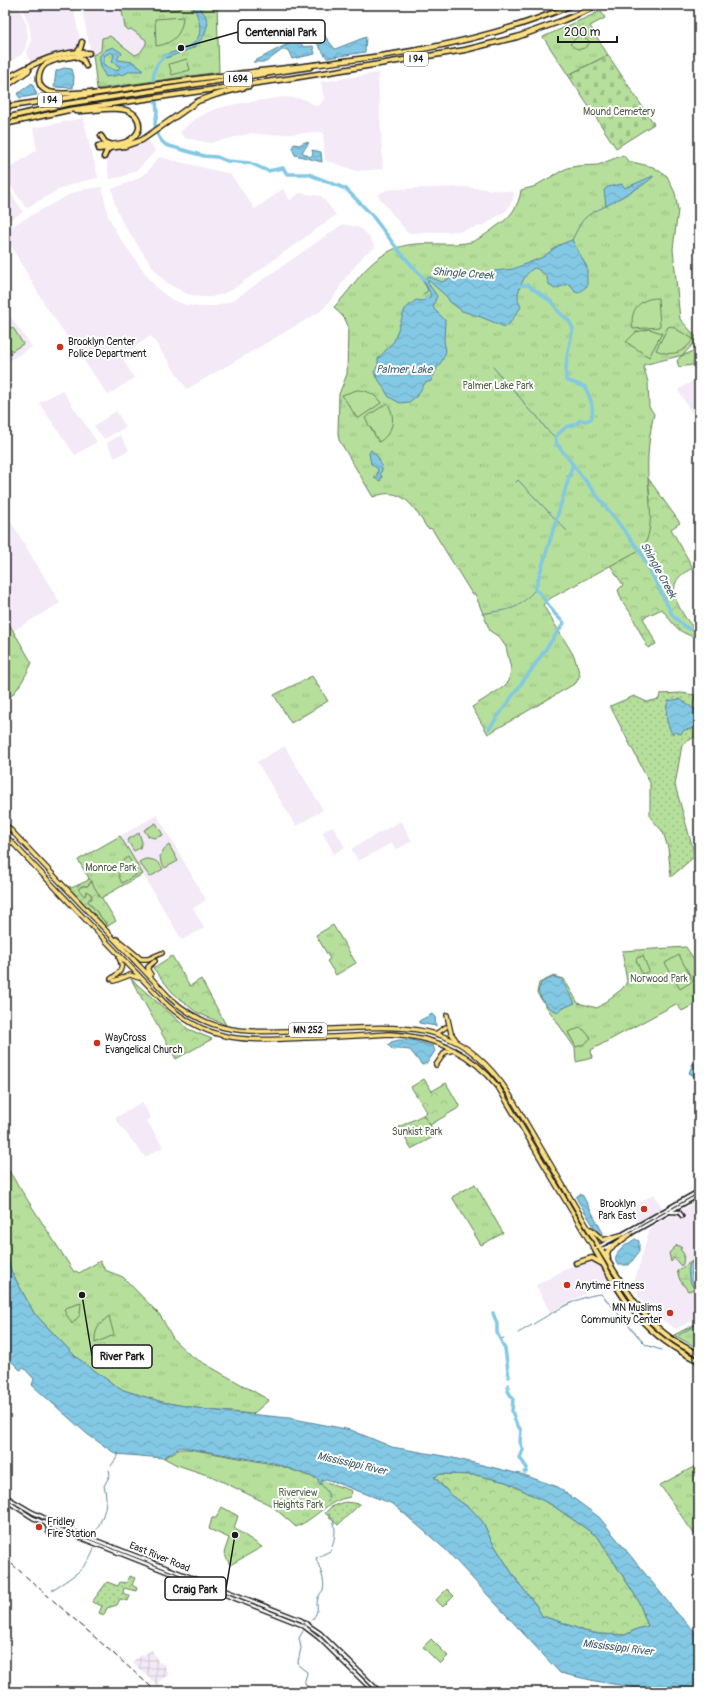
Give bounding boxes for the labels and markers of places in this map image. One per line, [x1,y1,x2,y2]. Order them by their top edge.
callout: Centennial Park [238,20,325,43]
place label: Brooklyn Center Police Department [68,336,148,360]
marker: Brooklyn Center Police Department [55,342,65,352]
place label: WayCross Evangelical Church [105,1032,183,1056]
marker: WayCross Evangelical Church [92,1038,102,1048]
place label: Brooklyn Park East [598,1198,637,1222]
marker: Brooklyn Park East [639,1204,649,1214]
marker: Anytime Fitness [562,1280,572,1290]
place label: Anytime Fitness [575,1280,645,1292]
place label: MN Muslims Community Center [581,1302,663,1326]
marker: MN Muslims Community Center [665,1308,675,1318]
callout: River Park [92,1345,152,1368]
place label: Fridley Fire Station [47,1516,97,1540]
marker: Fridley Fire Station [34,1522,44,1532]
callout: Craig Park [165,1577,226,1600]

